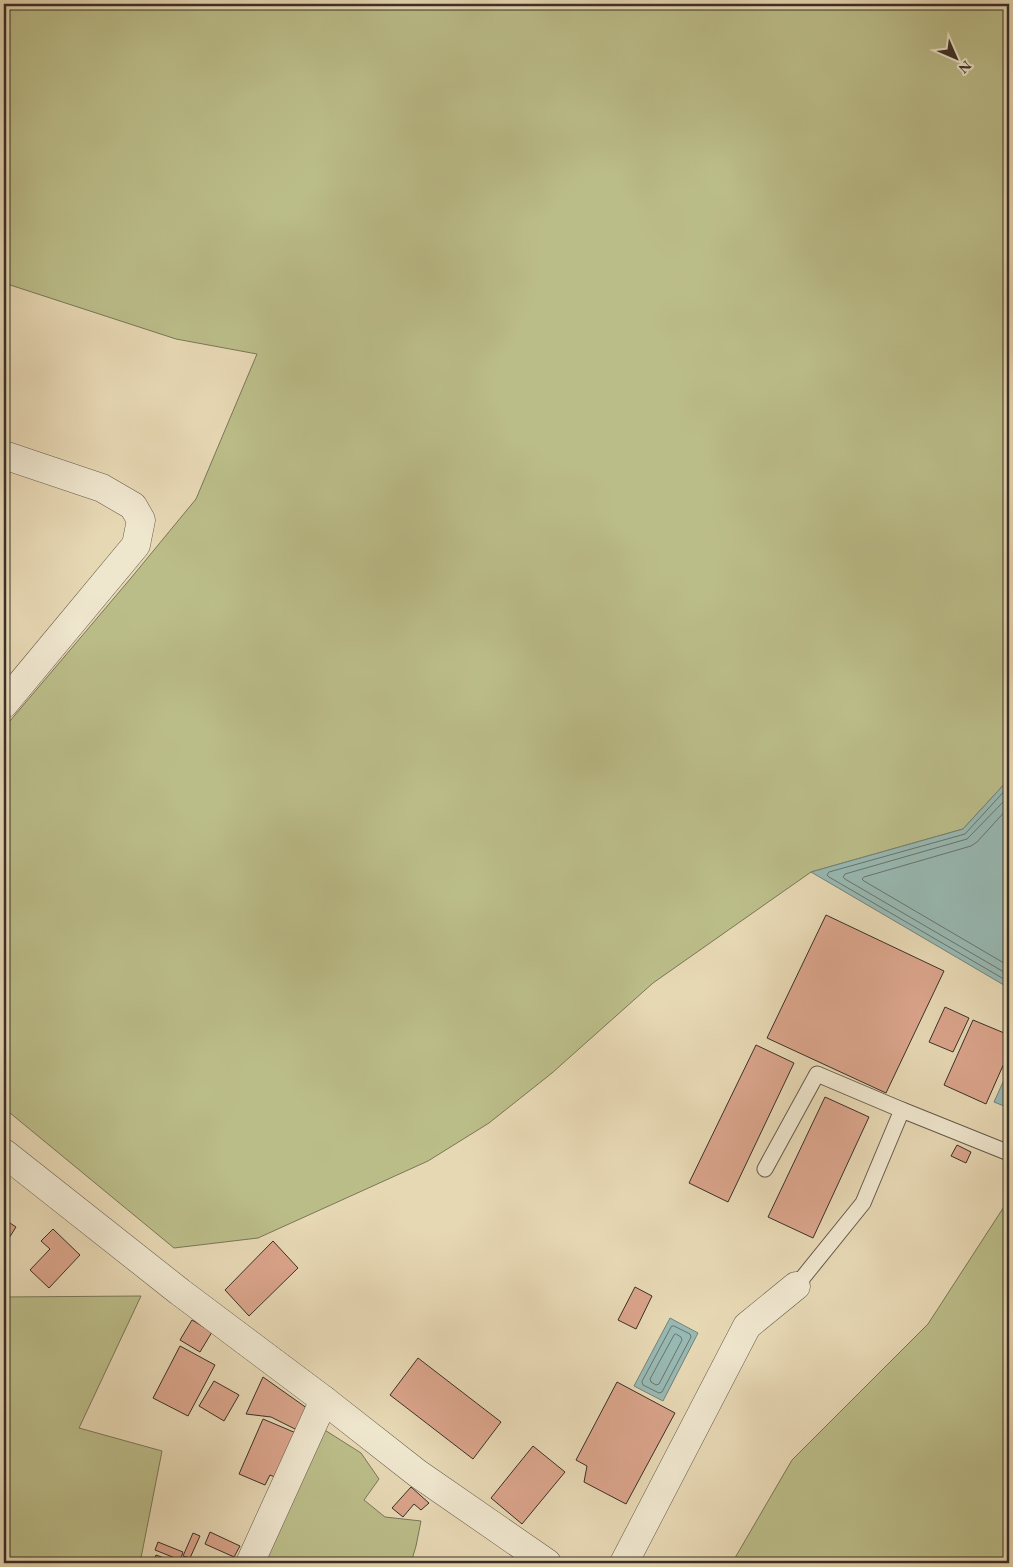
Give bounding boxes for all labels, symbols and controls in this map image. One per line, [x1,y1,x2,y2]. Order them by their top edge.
north arrow [930,32,980,82]
text: N [954,57,976,78]

